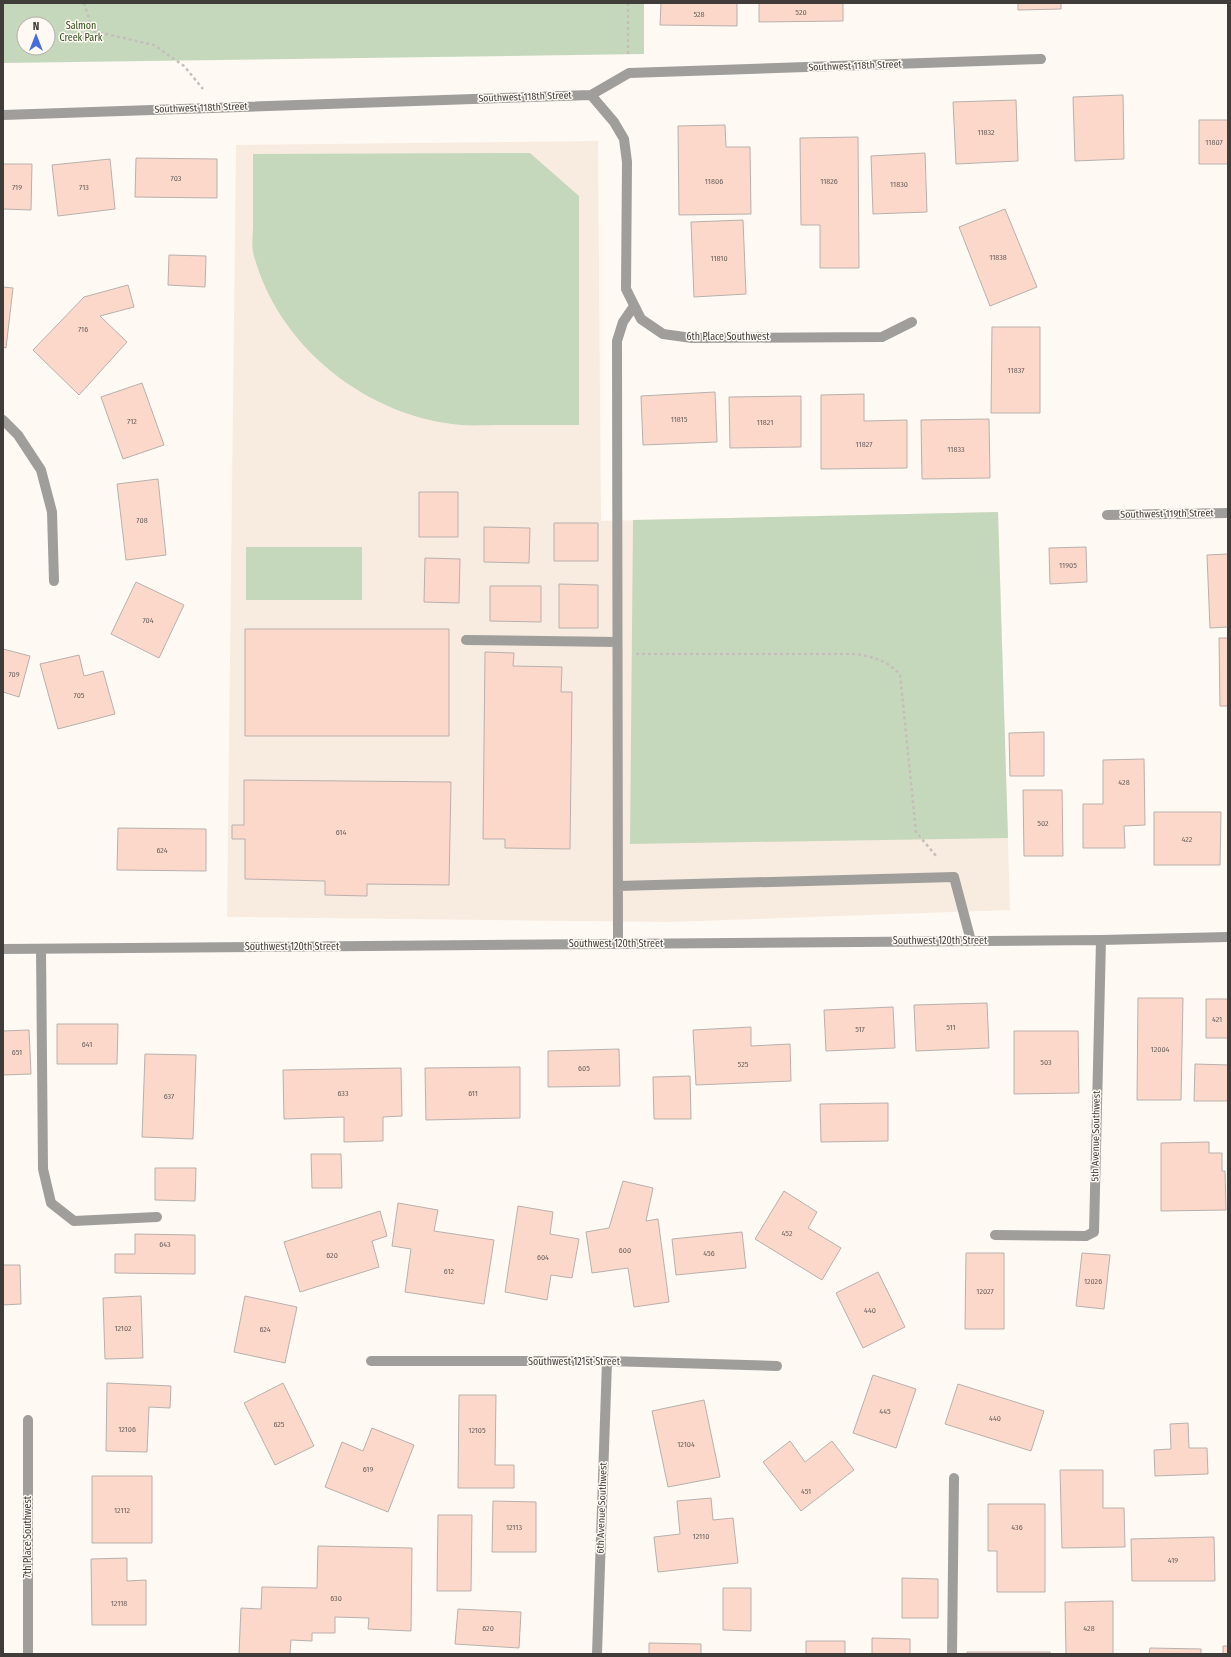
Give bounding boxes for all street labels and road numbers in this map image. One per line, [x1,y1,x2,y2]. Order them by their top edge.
street label: Southwest 118th Street [808,58,903,74]
street label: Southwest 118th Street [478,89,573,105]
street label: Southwest 118th Street [154,100,249,116]
street label: 6th Place Southwest [687,331,770,343]
street label: Southwest 119th Street [1120,507,1215,521]
street label: Southwest 120th Street [893,935,988,947]
street label: Southwest 120th Street [569,938,664,950]
street label: Southwest 120th Street [245,941,340,953]
street label: 5th Avenue Southwest [1089,1090,1103,1182]
street label: Southwest 121st Street [528,1356,621,1368]
street label: 6th Avenue Southwest [594,1461,610,1554]
street label: 7th Place Southwest [22,1495,34,1578]

